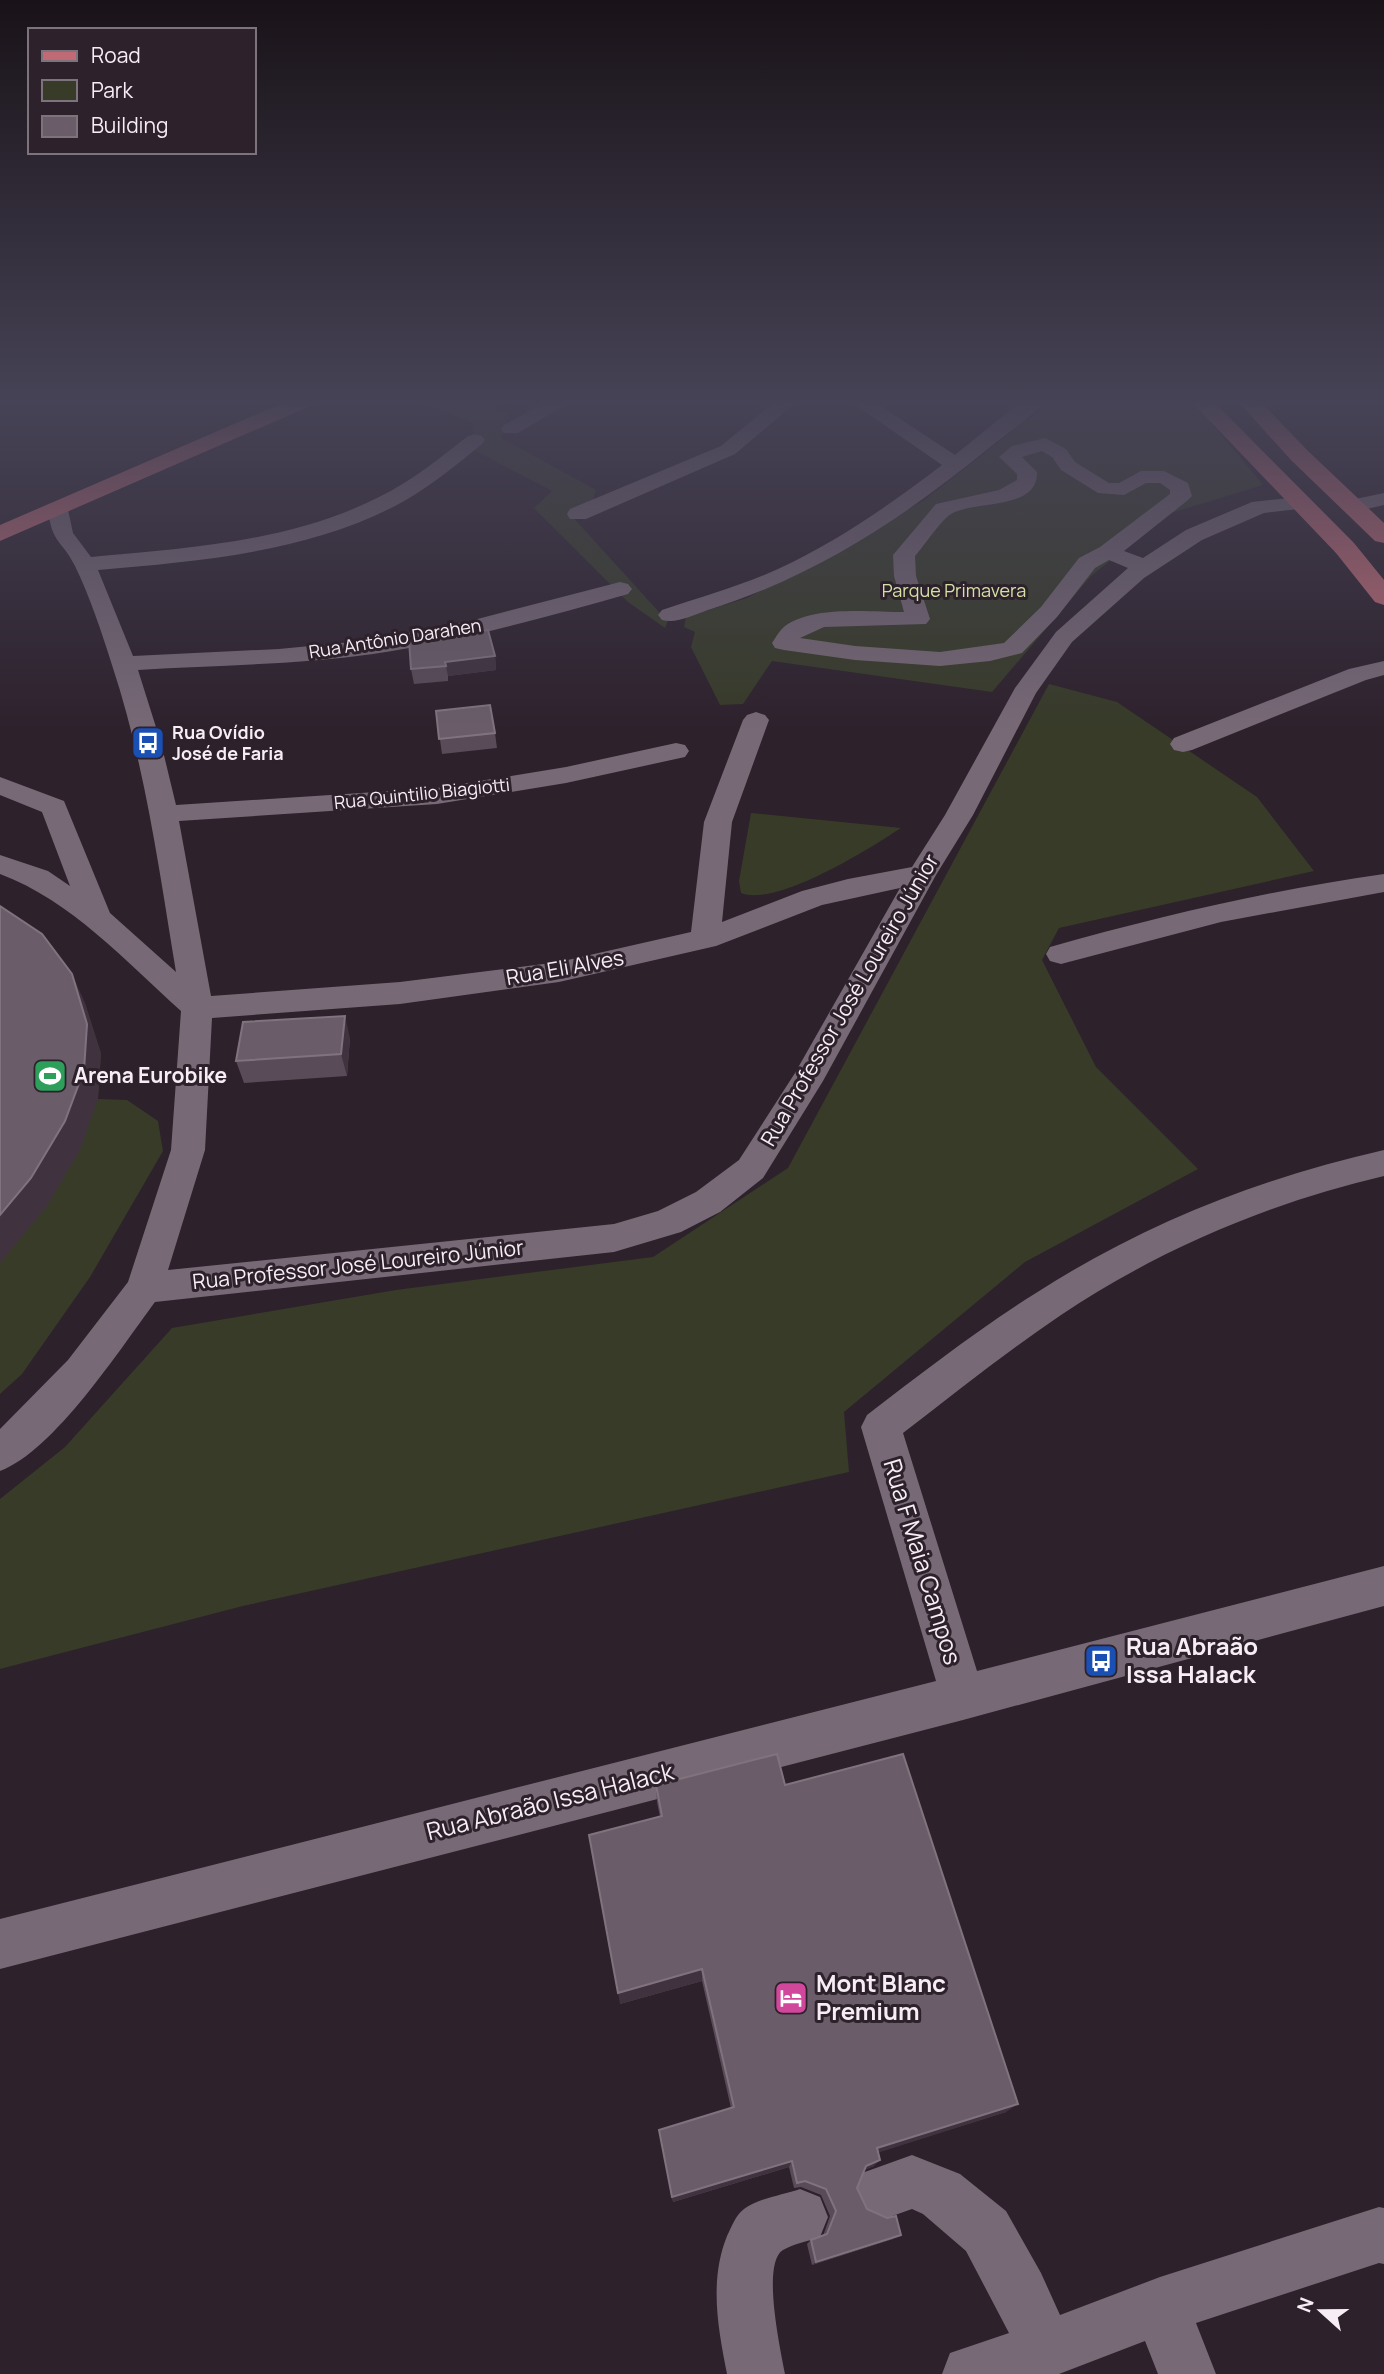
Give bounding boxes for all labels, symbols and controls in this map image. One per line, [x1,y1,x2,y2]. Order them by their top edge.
legend [28,28,256,154]
text: Road [91,41,141,69]
text: Park [91,76,133,104]
text: Building [91,111,168,139]
park label: Parque Primavera [882,578,1026,602]
street label: Rua Antônio Darahen [307,613,483,663]
place label: Rua Ovídio José de Faria [172,720,284,765]
bus stop icon: Rua Ovídio José de Faria [129,724,167,762]
street label: Rua Quintilio Biagiotti [333,772,511,814]
street label: Rua Professor José Loureiro Júnior [754,848,945,1151]
street label: Rua Eli Alves [504,943,626,991]
sports icon: Arena Eurobike [31,1057,69,1095]
place label: Arena Eurobike [74,1061,227,1089]
street label: Rua Professor José Loureiro Júnior [191,1233,525,1295]
street label: Rua F Maia Campos [876,1455,970,1668]
place label: Rua Abraão Issa Halack [1126,1629,1258,1690]
bus stop icon: Rua Abraão Issa Halack [1082,1642,1120,1680]
street label: Rua Abraão Issa Halack [423,1754,678,1847]
place label: Mont Blanc Premium [816,1966,946,2027]
hotel icon: Mont Blanc Premium [772,1979,810,2017]
north arrow [1286,2276,1356,2346]
text: N [1291,2294,1320,2316]

